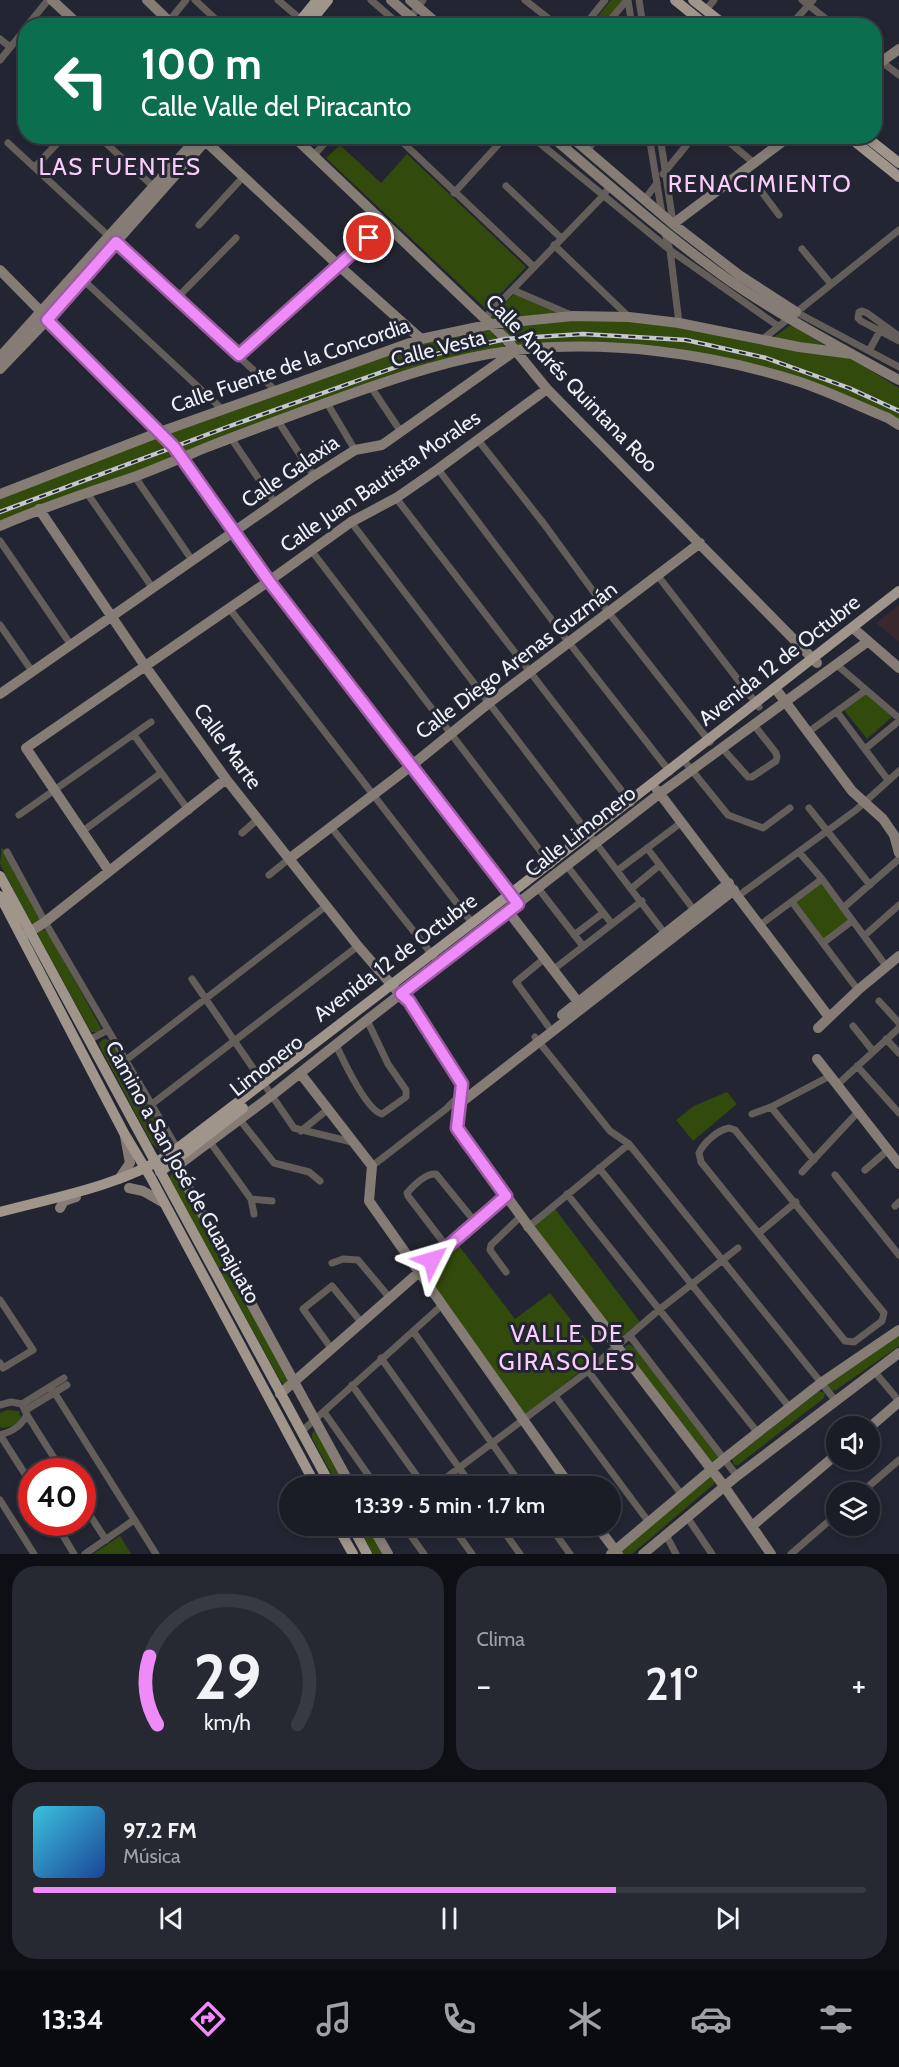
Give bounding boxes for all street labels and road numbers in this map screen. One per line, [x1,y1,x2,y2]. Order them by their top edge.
street label: Calle Andrés Quintana Roo [481,289,663,477]
street label: Calle Fuente de la Concordia [167,312,413,418]
street label: Calle Vesta [388,324,488,372]
street label: Calle Juan Bautista Morales [275,405,485,557]
street label: Calle Galaxia [237,429,343,513]
street label: Calle Diego Arenas Guzmán [410,576,622,744]
street label: Avenida 12 de Octubre [693,589,865,731]
street label: Calle Marte [189,698,268,794]
street label: Calle Limonero [520,780,640,882]
street label: Avenida 12 de Octubre [308,887,482,1027]
street label: Limonero [225,1029,307,1101]
street label: Camino a San José de Guanajuato [99,1036,266,1308]

